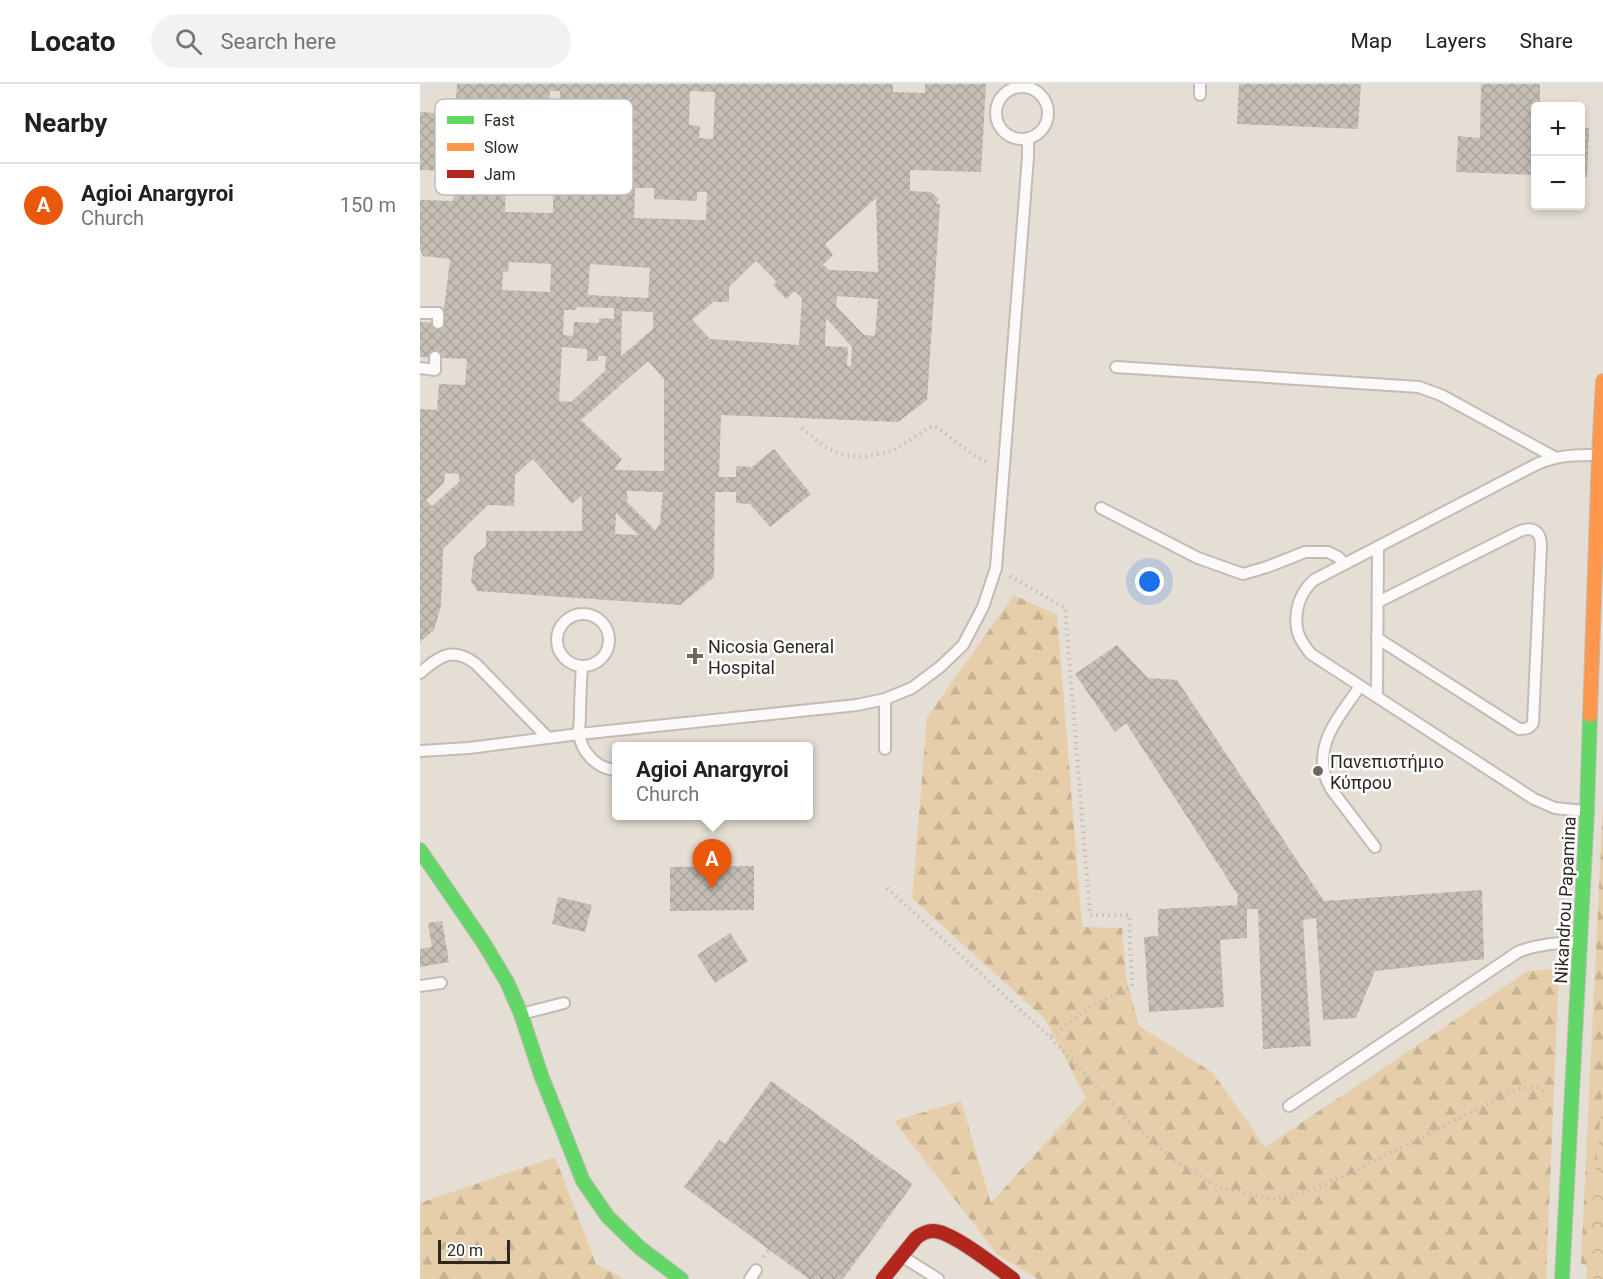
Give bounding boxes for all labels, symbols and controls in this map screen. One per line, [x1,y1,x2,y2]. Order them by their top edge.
search box [151,14,571,68]
text: Locato [30,25,115,58]
icon: search [172,25,205,58]
text: Search here [220,29,336,54]
text: Map [1350,29,1392,53]
text: Layers [1425,29,1486,53]
text: Share [1519,29,1573,53]
legend [435,99,633,195]
map controls [1531,102,1585,210]
button: + [1531,102,1585,156]
text: Nearby [24,108,107,138]
text: Fast [484,111,515,130]
text: Slow [484,138,519,157]
button: − [1531,156,1585,210]
text: Jam [484,165,516,184]
text: Agioi Anargyroi [81,181,234,206]
text: A [37,193,50,217]
text: 150 m [340,193,396,217]
text: Church [81,206,144,230]
your location [1135,567,1164,596]
place label: Nicosia General Hospital [708,636,834,678]
marker: Nicosia General Hospital [686,647,704,665]
popup [612,742,813,820]
place label: Πανεπιστήμιο Κύπρου [1330,751,1444,793]
text: Agioi Anargyroi [636,757,789,782]
marker: Πανεπιστήμιο Κύπρου [1311,764,1325,778]
text: Church [636,782,699,806]
street label: Nikandrou Papamina [1550,816,1580,984]
pin: A [692,840,732,889]
scale bar [438,1237,510,1264]
text: 20 m [447,1241,483,1260]

